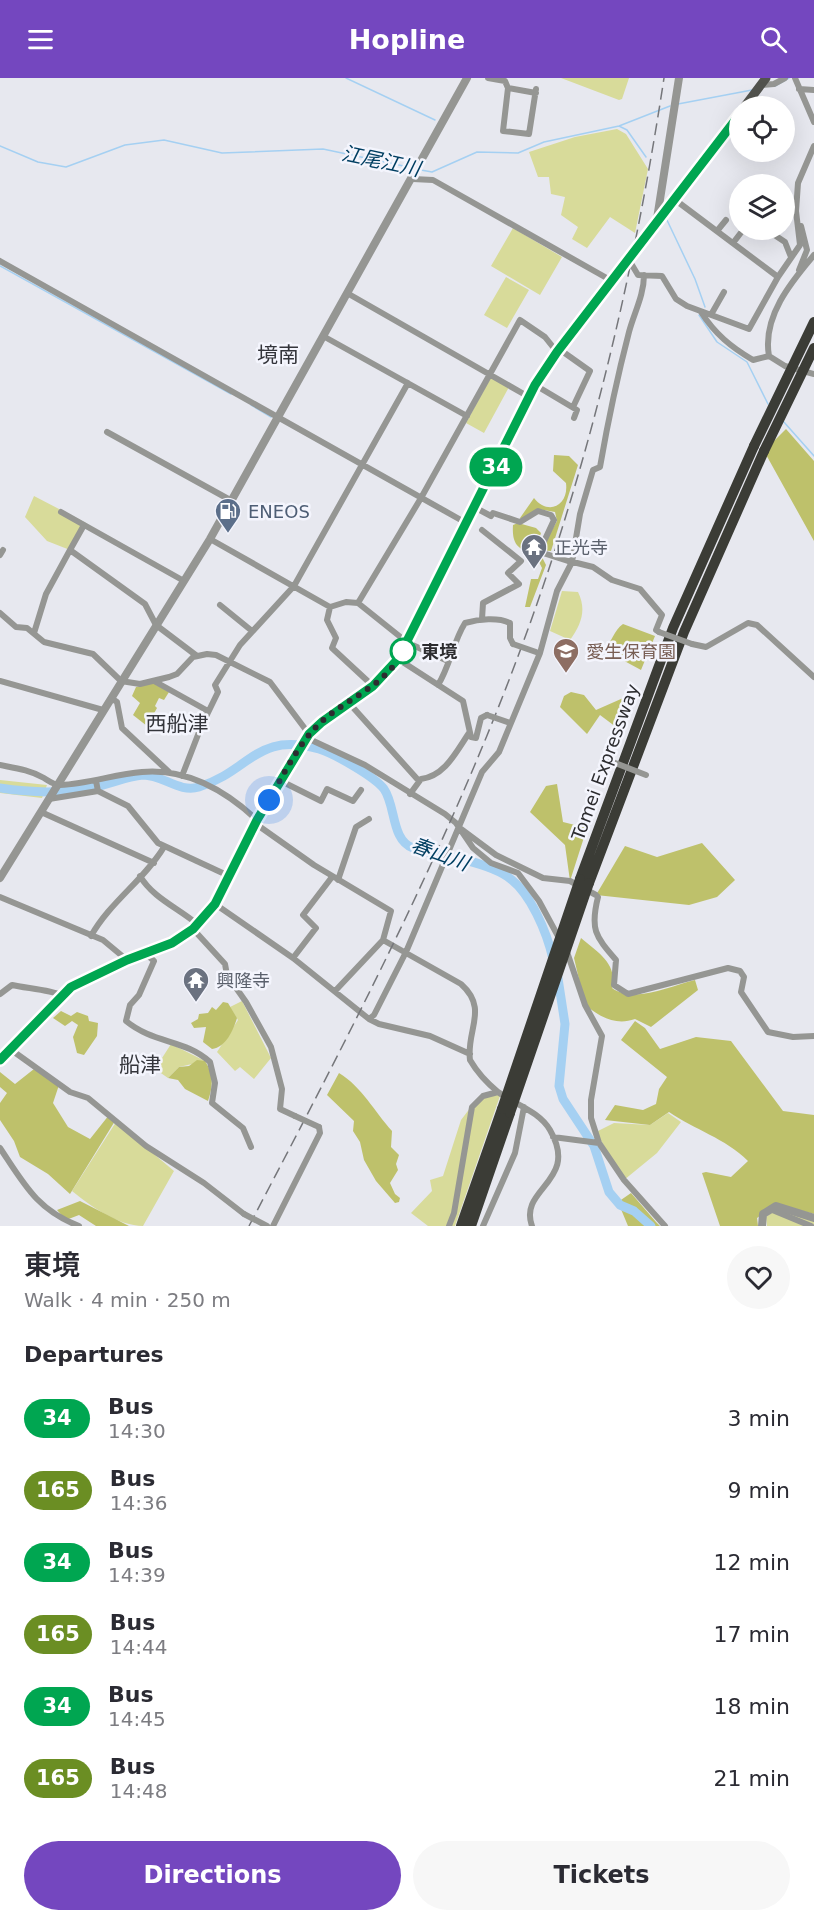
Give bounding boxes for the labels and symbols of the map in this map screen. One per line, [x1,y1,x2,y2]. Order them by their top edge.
water label: 江尾江川 [339,141,425,181]
district label: 境南 [257,343,299,367]
line badge: 34 [469,448,523,486]
fuel station icon: ENEOS [213,496,243,534]
place label: ENEOS [248,501,310,522]
temple icon: 正光寺 [519,532,549,570]
place label: 正光寺 [554,537,608,558]
school or university icon: 愛生保育園 [551,636,581,674]
marker: 東境 [390,638,416,664]
place label: 東境 [421,641,458,662]
place label: 愛生保育園 [586,641,676,662]
street label: Tomei Expressway [567,681,643,844]
district label: 西船津 [146,712,209,736]
your location [254,785,284,815]
water label: 春山川 [408,832,474,876]
temple icon: 興隆寺 [181,965,211,1003]
place label: 興隆寺 [216,970,270,991]
district label: 船津 [119,1053,161,1077]

